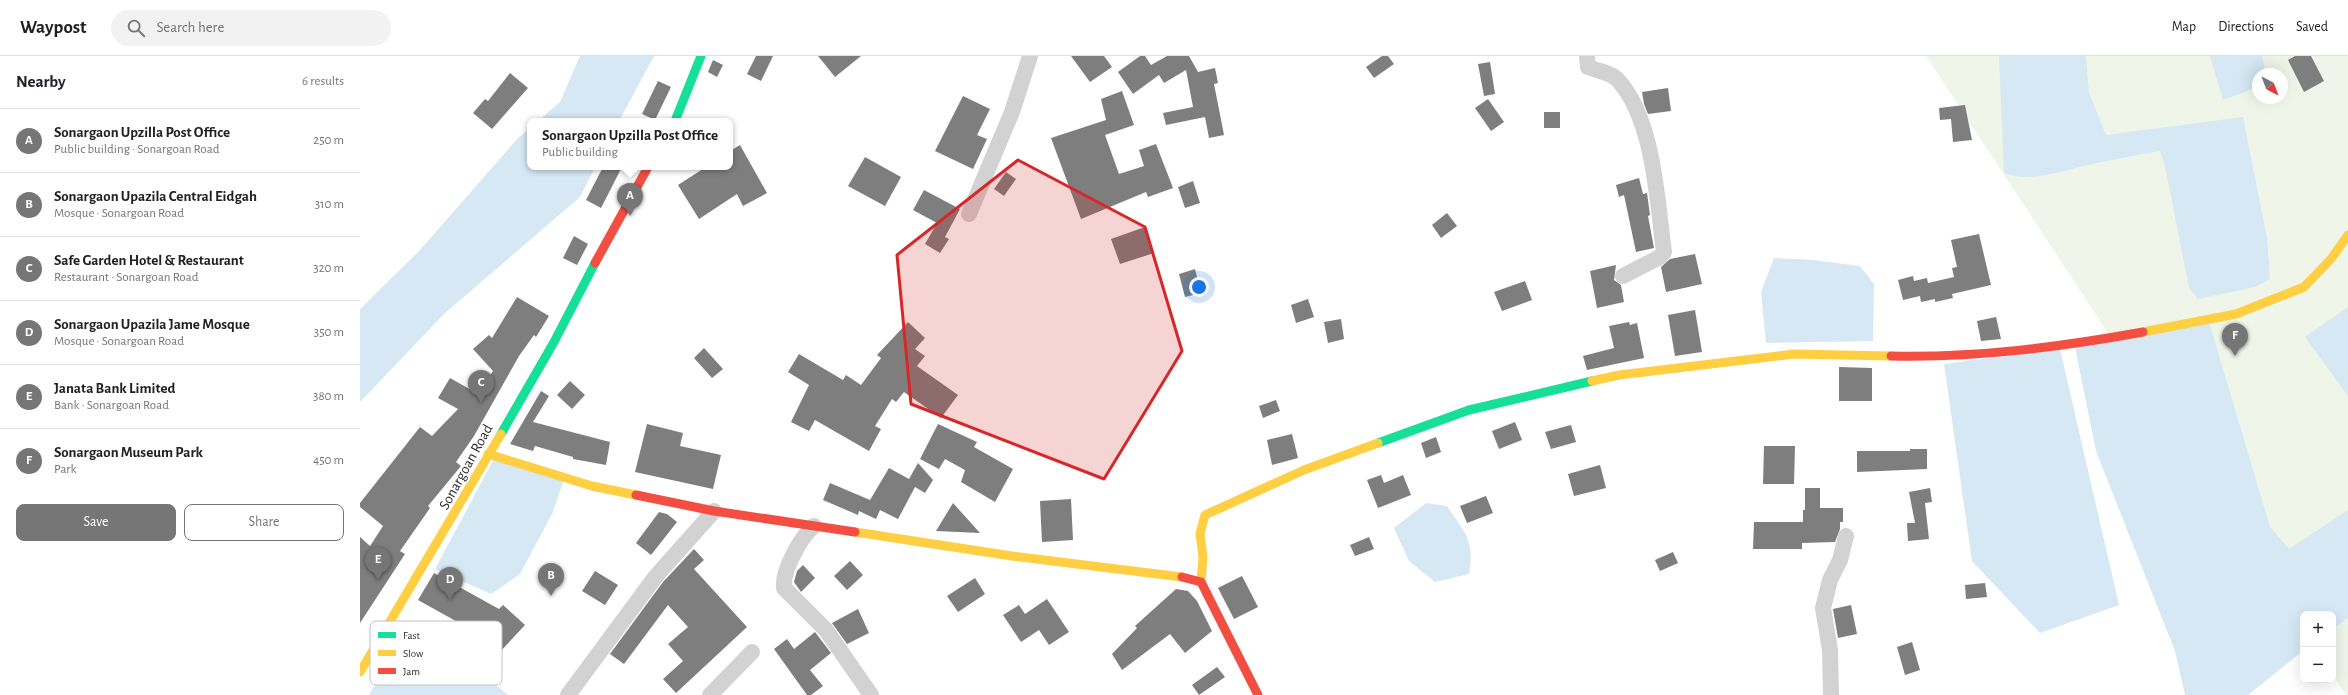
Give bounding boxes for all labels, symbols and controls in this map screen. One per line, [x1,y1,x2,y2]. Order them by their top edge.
search box [111,10,391,46]
icon: search [125,17,147,39]
text: Waypost [20,18,87,37]
text: Search here [157,20,224,35]
text: Map [2172,20,2196,34]
text: Directions [2218,20,2274,34]
text: Saved [2296,20,2328,34]
north arrow [2252,68,2288,104]
text: Nearby [16,73,66,90]
text: 6 results [302,75,344,88]
popup [527,118,733,170]
text: Sonargaon Upzilla Post Office [54,125,230,140]
text: Sonargaon Upzilla Post Office [542,128,718,143]
text: A [25,134,33,147]
text: 250 m [313,134,344,147]
text: Public building · Sonargoan Road [54,143,219,156]
text: Public building [542,146,618,159]
pin: A [617,183,643,216]
text: Sonargaon Upazila Central Eidgah [54,189,257,204]
text: B [25,198,33,211]
text: 310 m [315,198,344,211]
text: Mosque · Sonargoan Road [54,207,184,220]
text: Safe Garden Hotel & Restaurant [54,253,244,268]
text: C [26,262,32,275]
text: 320 m [313,262,344,275]
text: Restaurant · Sonargoan Road [54,271,198,284]
your location [1189,277,1209,297]
text: Sonargaon Upazila Jame Mosque [54,317,250,332]
pin: F [2222,323,2248,356]
text: D [25,326,33,339]
text: 350 m [314,326,344,339]
text: Mosque · Sonargoan Road [54,335,184,348]
pin: C [468,370,494,403]
text: Janata Bank Limited [54,381,175,396]
text: E [26,390,32,403]
text: 380 m [313,390,344,403]
text: Bank · Sonargoan Road [54,399,169,412]
street label: Sonargoan Road [436,422,496,512]
text: Sonargaon Museum Park [54,445,203,460]
text: F [26,454,32,467]
text: 450 m [313,454,344,467]
text: Park [54,463,76,476]
button: Save [16,504,176,541]
button: Share [184,504,344,541]
pin: E [365,547,391,580]
pin: B [538,563,564,596]
pin: D [437,567,463,600]
map controls [2300,611,2336,683]
button: + [2300,611,2336,647]
legend [370,621,502,685]
text: Fast [403,630,421,641]
button: − [2300,647,2336,683]
text: Slow [403,648,424,659]
text: Jam [403,666,420,677]

